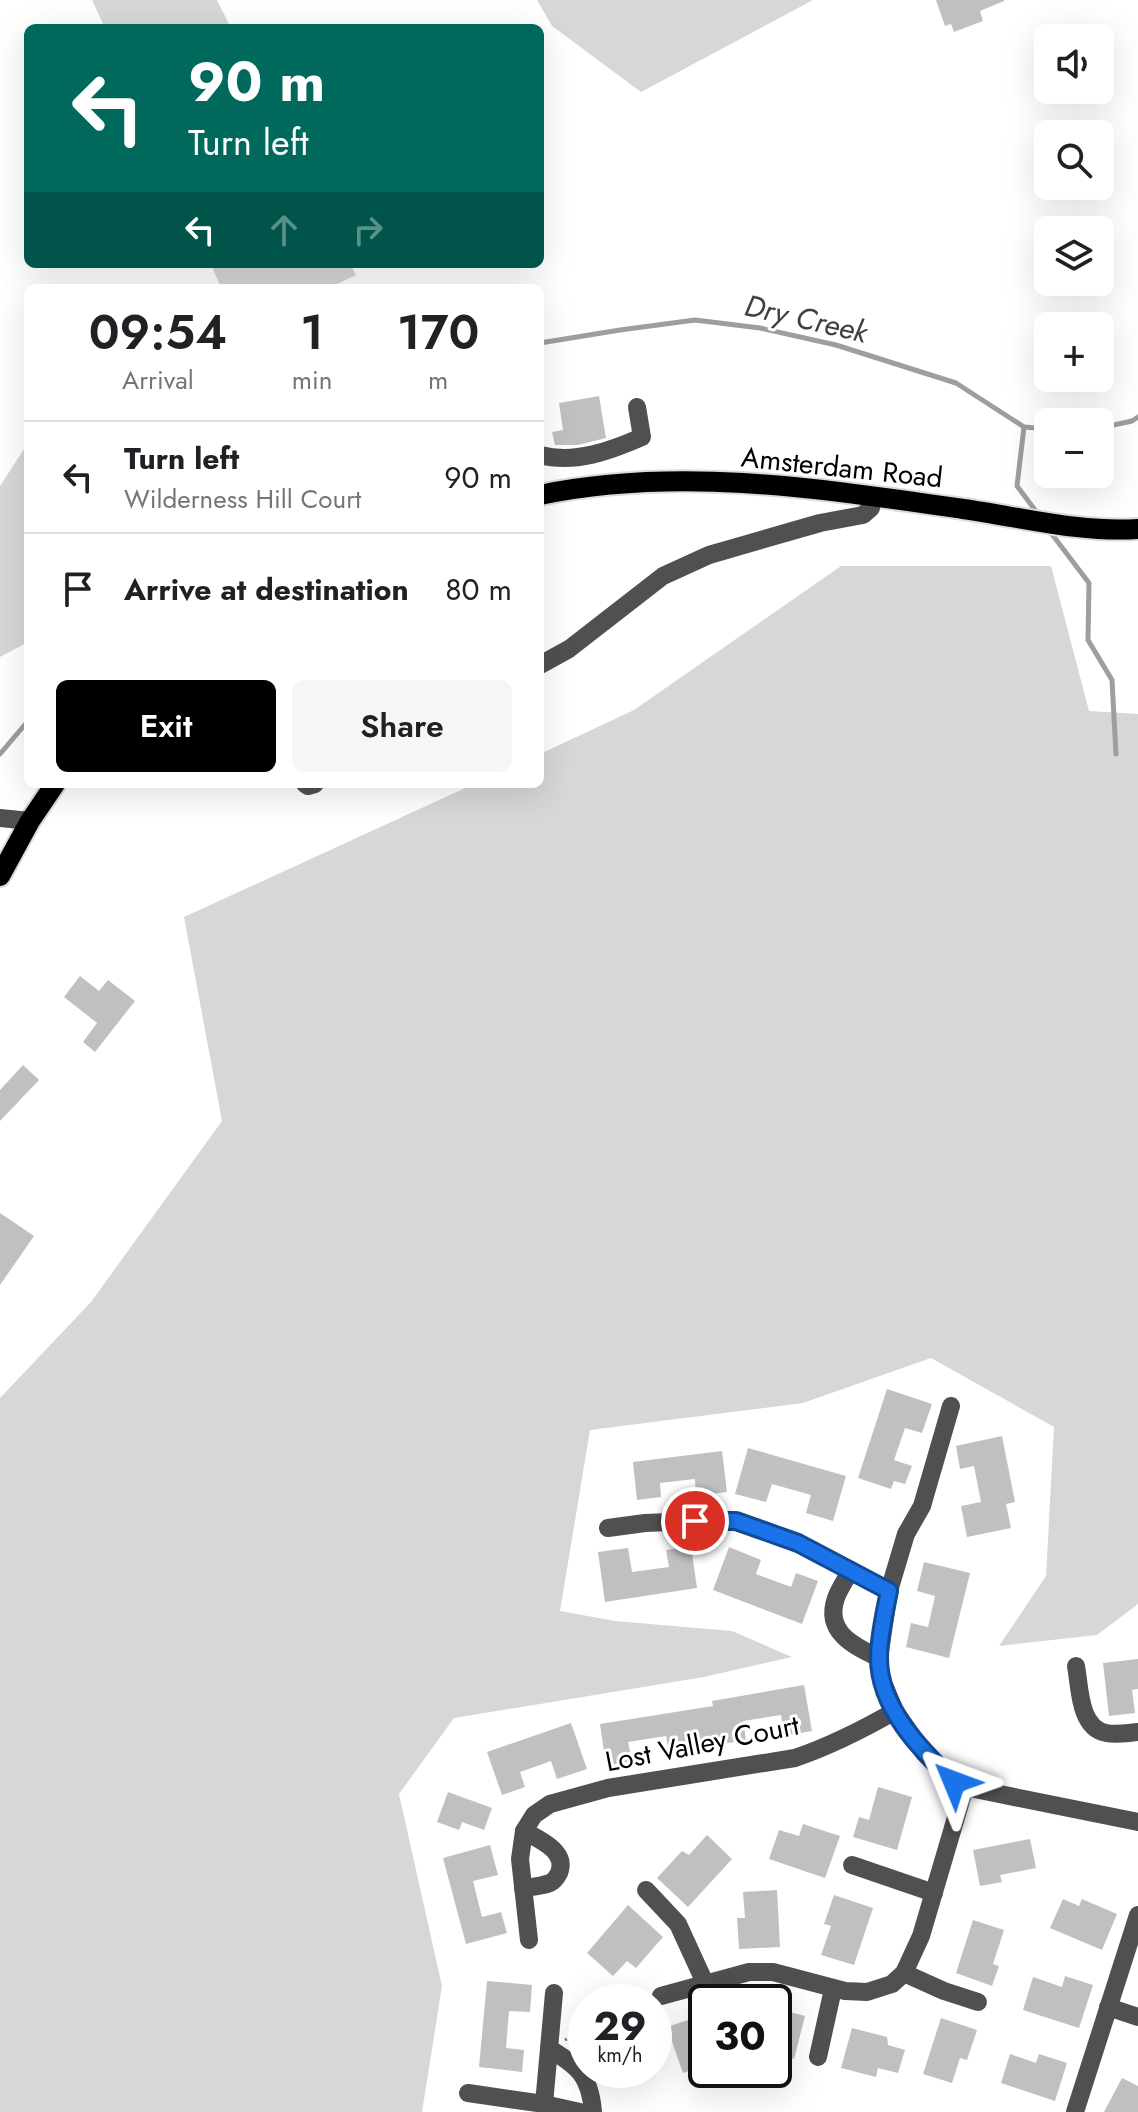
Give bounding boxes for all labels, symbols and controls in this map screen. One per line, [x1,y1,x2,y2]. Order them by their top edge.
map controls [1034,24,1114,488]
button: sound [1034,24,1114,104]
text: 90 m [188,41,325,122]
icon: left [56,56,160,160]
text: Turn left [188,116,309,168]
button: search [1034,120,1114,200]
icon: left [178,208,222,252]
icon: ahead [262,208,306,252]
icon: right [346,208,390,252]
button: layers [1034,216,1114,296]
water label: Dry Creek [740,284,873,354]
text: 09:54 [89,298,227,367]
text: 1 [300,298,324,367]
text: 170 [397,298,479,367]
button: + [1034,312,1114,392]
text: Arrival [122,361,194,399]
text: min [292,361,332,399]
text: m [428,361,448,399]
button: − [1034,408,1114,488]
text: Turn left [124,437,239,480]
street label: Amsterdam Road [739,437,945,498]
icon: left [56,455,100,499]
text: 90 m [444,456,512,499]
text: Wilderness Hill Court [124,480,361,518]
icon: arrive [56,567,100,611]
text: Arrive at destination [124,568,409,611]
text: 80 m [445,568,512,611]
button: Exit [56,680,276,772]
button: Share [292,680,512,772]
pin [661,1487,729,1555]
icon: arrive [673,1499,717,1543]
street label: Lost Valley Court [602,1705,803,1782]
position arrow [912,1740,996,1824]
speed limit sign: 30 [688,1984,792,2088]
text: 29 [594,1997,647,2055]
text: km/h [597,2041,643,2070]

